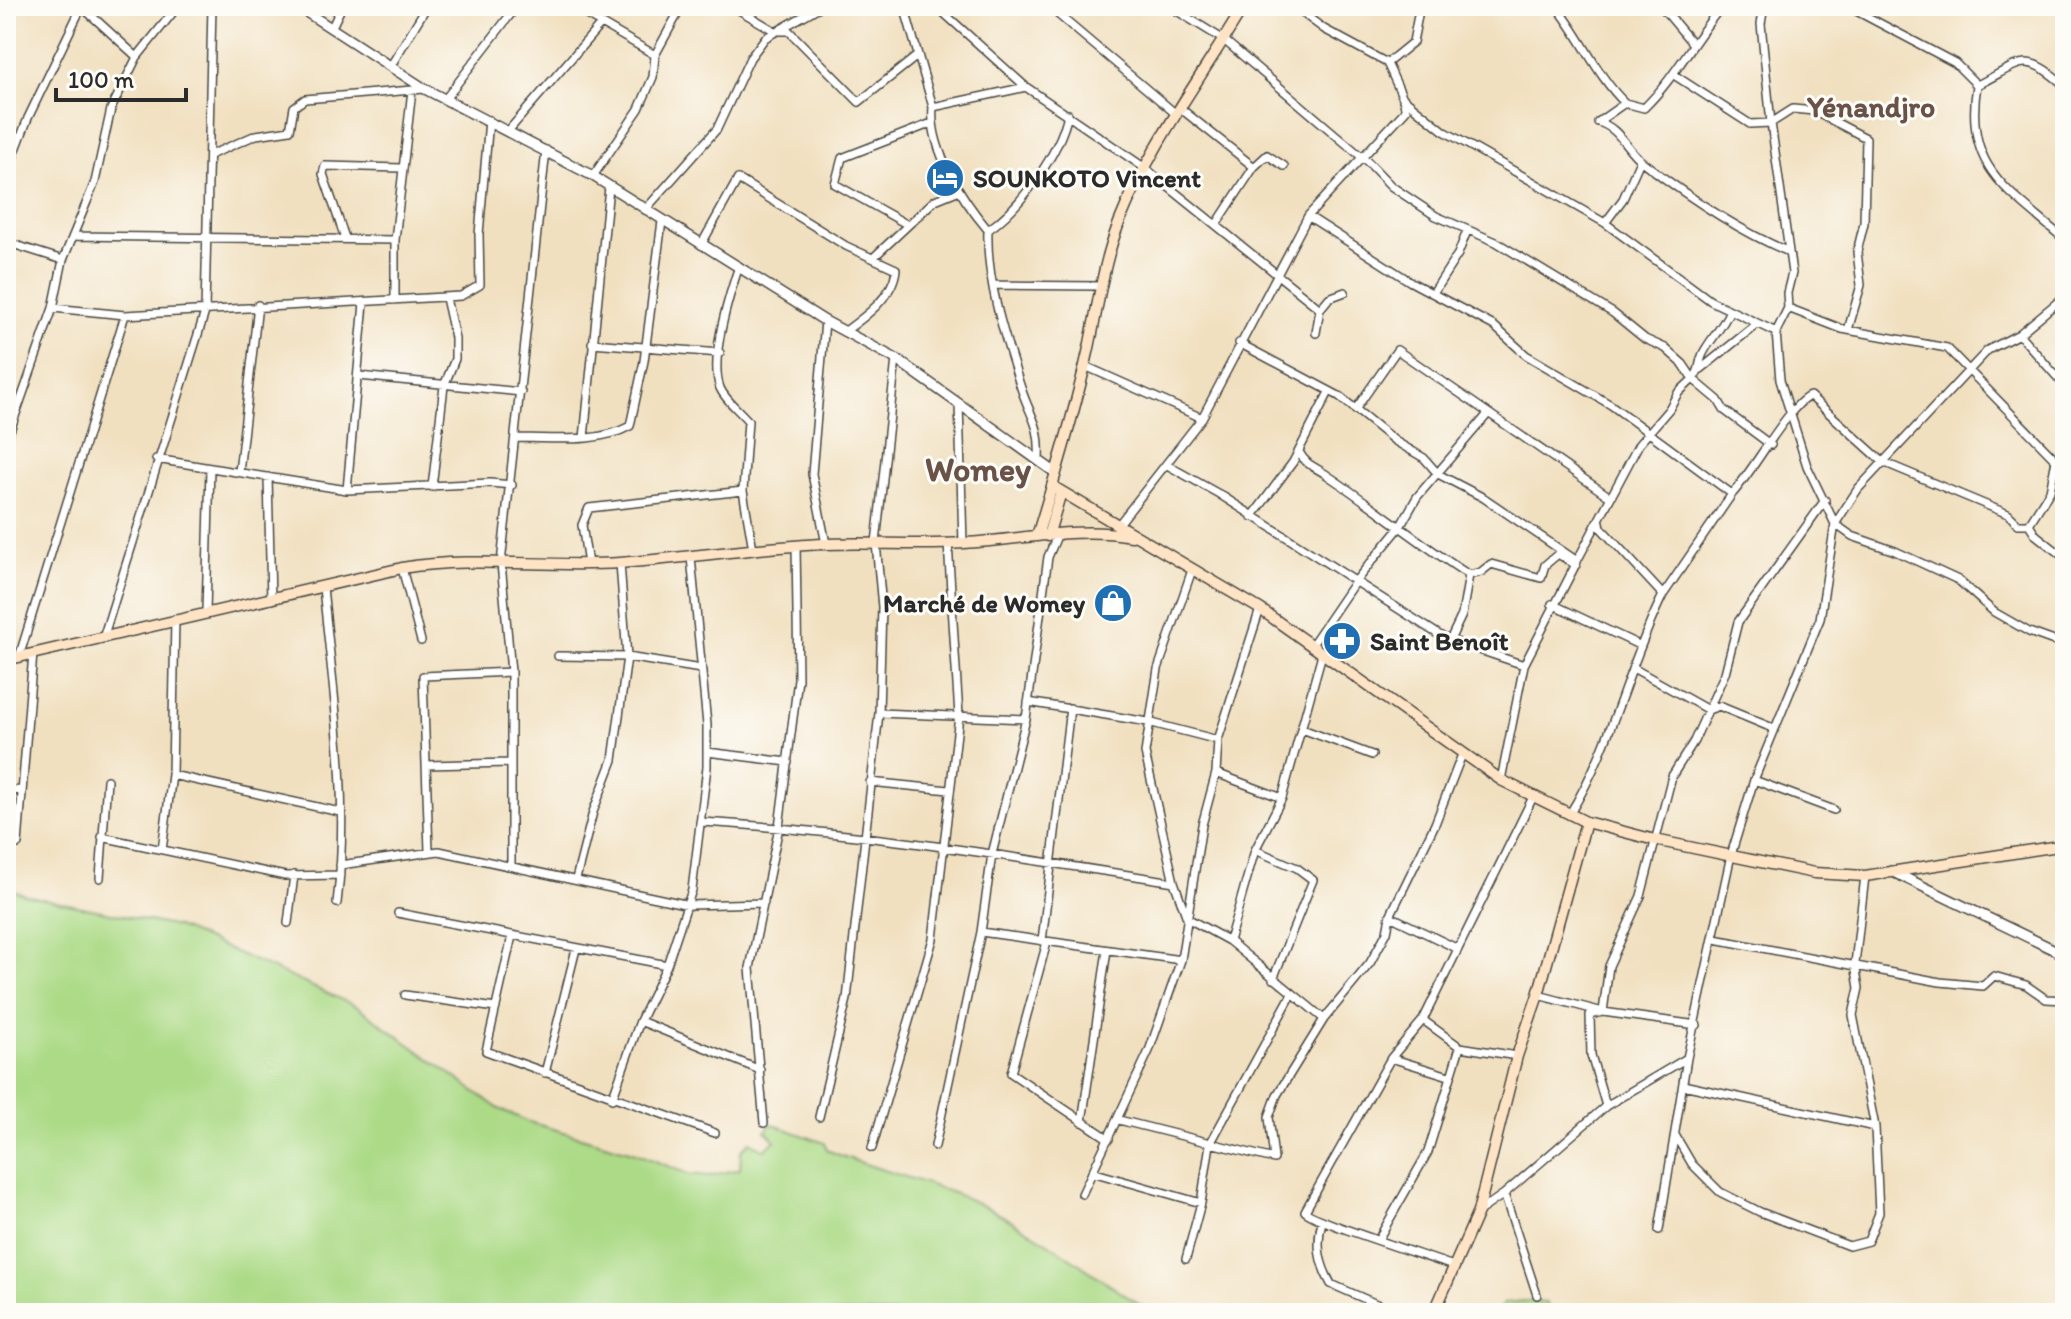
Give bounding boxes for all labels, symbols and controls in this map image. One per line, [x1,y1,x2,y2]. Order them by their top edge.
scale bar [56,52,186,102]
text: 100 m [68,65,134,94]
district label: Yénandjro [1806,88,1935,125]
hotel icon: SOUNKOTO Vincent [924,157,966,199]
place label: SOUNKOTO Vincent [973,162,1201,194]
district label: Womey [925,449,1032,490]
shop icon: Marché de Womey [1092,582,1134,624]
place label: Marché de Womey [883,587,1086,619]
pharmacy icon: Saint Benoît [1321,620,1363,662]
place label: Saint Benoît [1370,625,1509,657]

